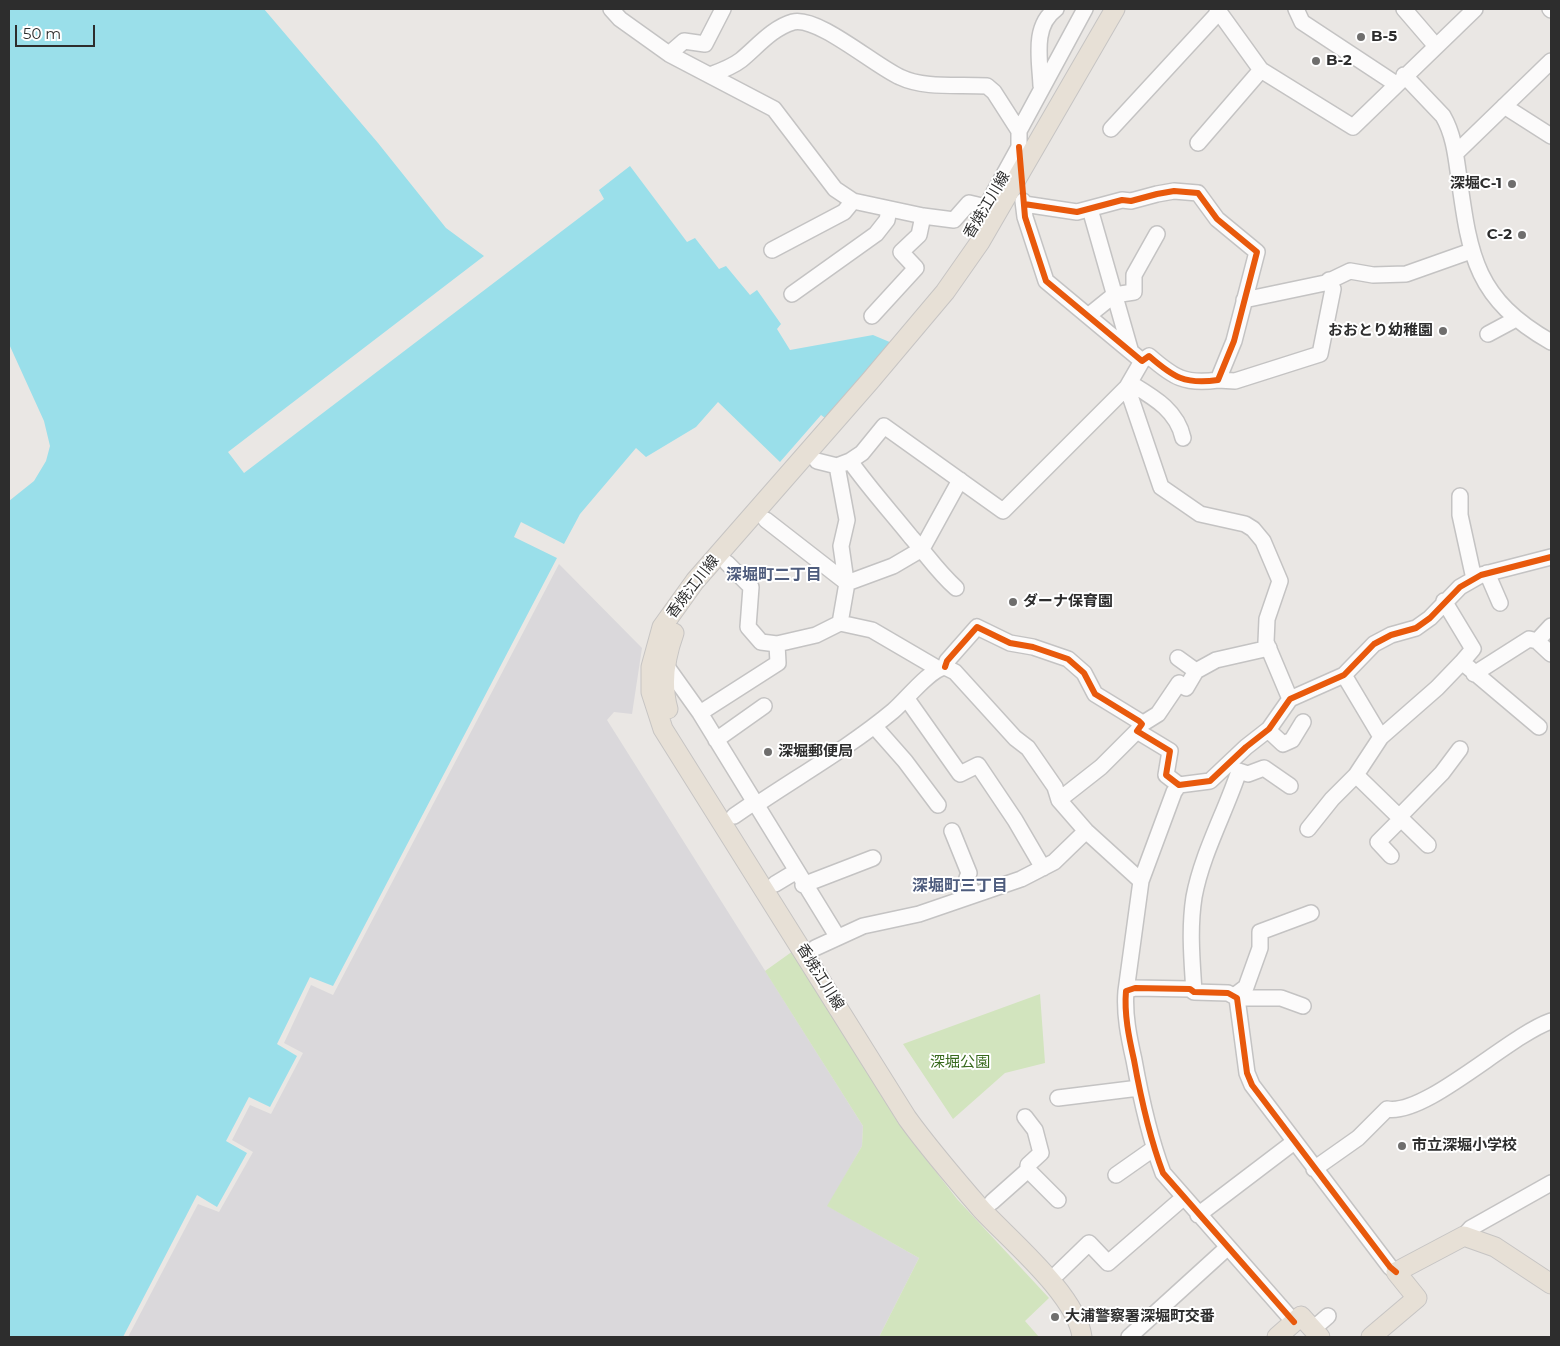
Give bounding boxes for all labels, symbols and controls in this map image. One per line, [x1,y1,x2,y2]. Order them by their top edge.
scale bar [18,15,98,47]
text: 50 m [23,24,61,43]
place label: B-5 [1371,28,1397,46]
marker: B-5 [1355,31,1367,43]
place label: B-2 [1326,52,1352,70]
marker: B-2 [1310,55,1322,67]
street label: 香焼江川線 [960,168,1014,242]
place label: 深堀C-1 [1450,175,1502,193]
marker: 深堀C-1 [1506,178,1518,190]
place label: C-2 [1487,226,1512,244]
marker: C-2 [1516,229,1528,241]
place label: おおとり幼稚園 [1328,322,1433,340]
marker: おおとり幼稚園 [1437,325,1449,337]
street label: 香焼江川線 [663,552,723,622]
district label: 深堀町二丁目 [726,565,822,585]
place label: ダーナ保育園 [1023,593,1113,611]
marker: ダーナ保育園 [1007,596,1019,608]
place label: 深堀郵便局 [778,743,853,761]
marker: 深堀郵便局 [762,746,774,758]
district label: 深堀町三丁目 [912,876,1008,896]
street label: 香焼江川線 [792,940,848,1014]
park label: 深堀公園 [930,1054,990,1072]
place label: 市立深堀小学校 [1412,1137,1517,1155]
marker: 市立深堀小学校 [1396,1140,1408,1152]
place label: 大浦警察署深堀町交番 [1065,1308,1215,1326]
marker: 大浦警察署深堀町交番 [1049,1311,1061,1323]

